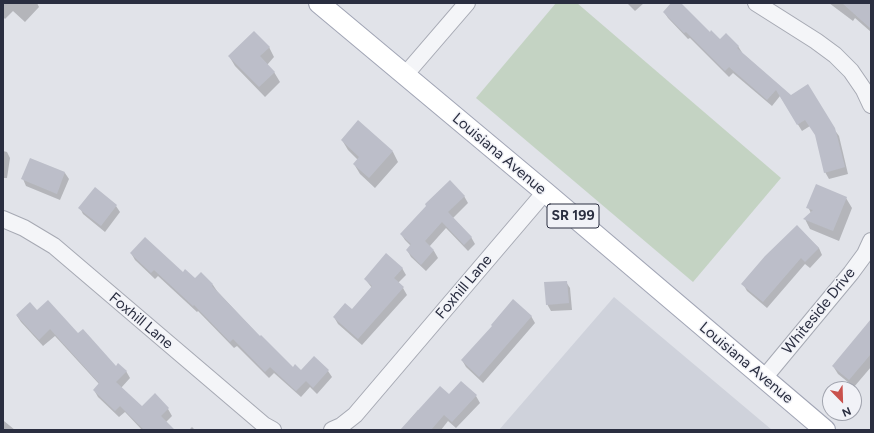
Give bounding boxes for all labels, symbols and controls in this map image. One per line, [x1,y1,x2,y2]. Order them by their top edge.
street label: Louisiana Avenue [448,110,550,198]
road number: SR 199 [547,204,599,228]
street label: Foxhill Lane [432,251,496,323]
street label: Whiteside Drive [779,264,859,358]
street label: Foxhill Lane [105,289,177,353]
street label: Louisiana Avenue [695,319,797,407]
north arrow [822,381,862,421]
text: N [840,404,853,419]

